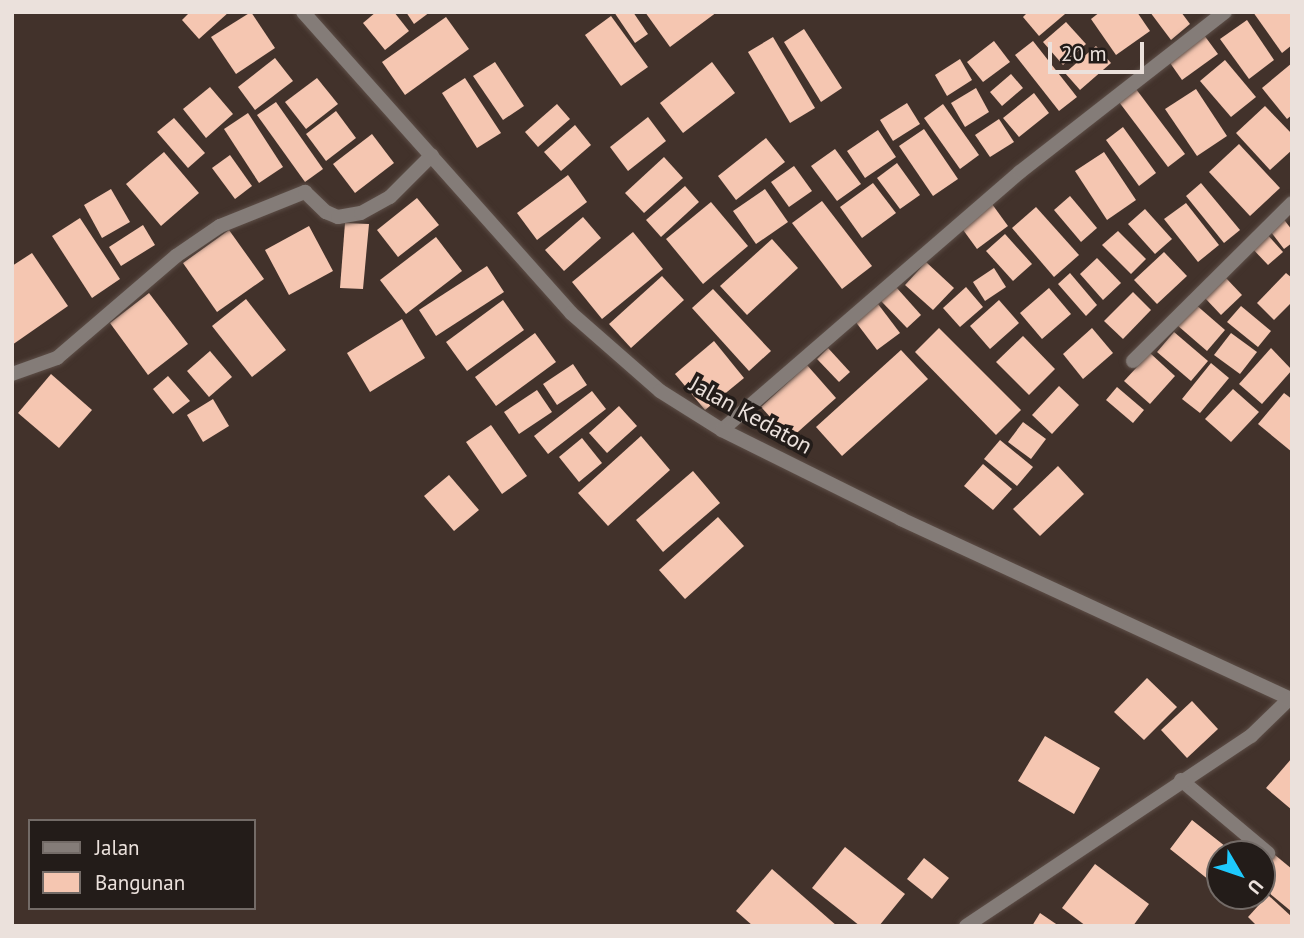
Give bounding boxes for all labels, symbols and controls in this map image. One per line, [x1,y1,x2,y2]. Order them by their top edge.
scale bar [1052,28,1148,72]
text: 20 m [1061,40,1107,67]
street label: Jalan Kedaton [685,370,817,460]
legend [28,819,256,910]
text: Jalan [95,834,140,861]
north arrow [1206,840,1276,910]
text: Bangunan [95,869,185,896]
text: U [1243,875,1269,899]

